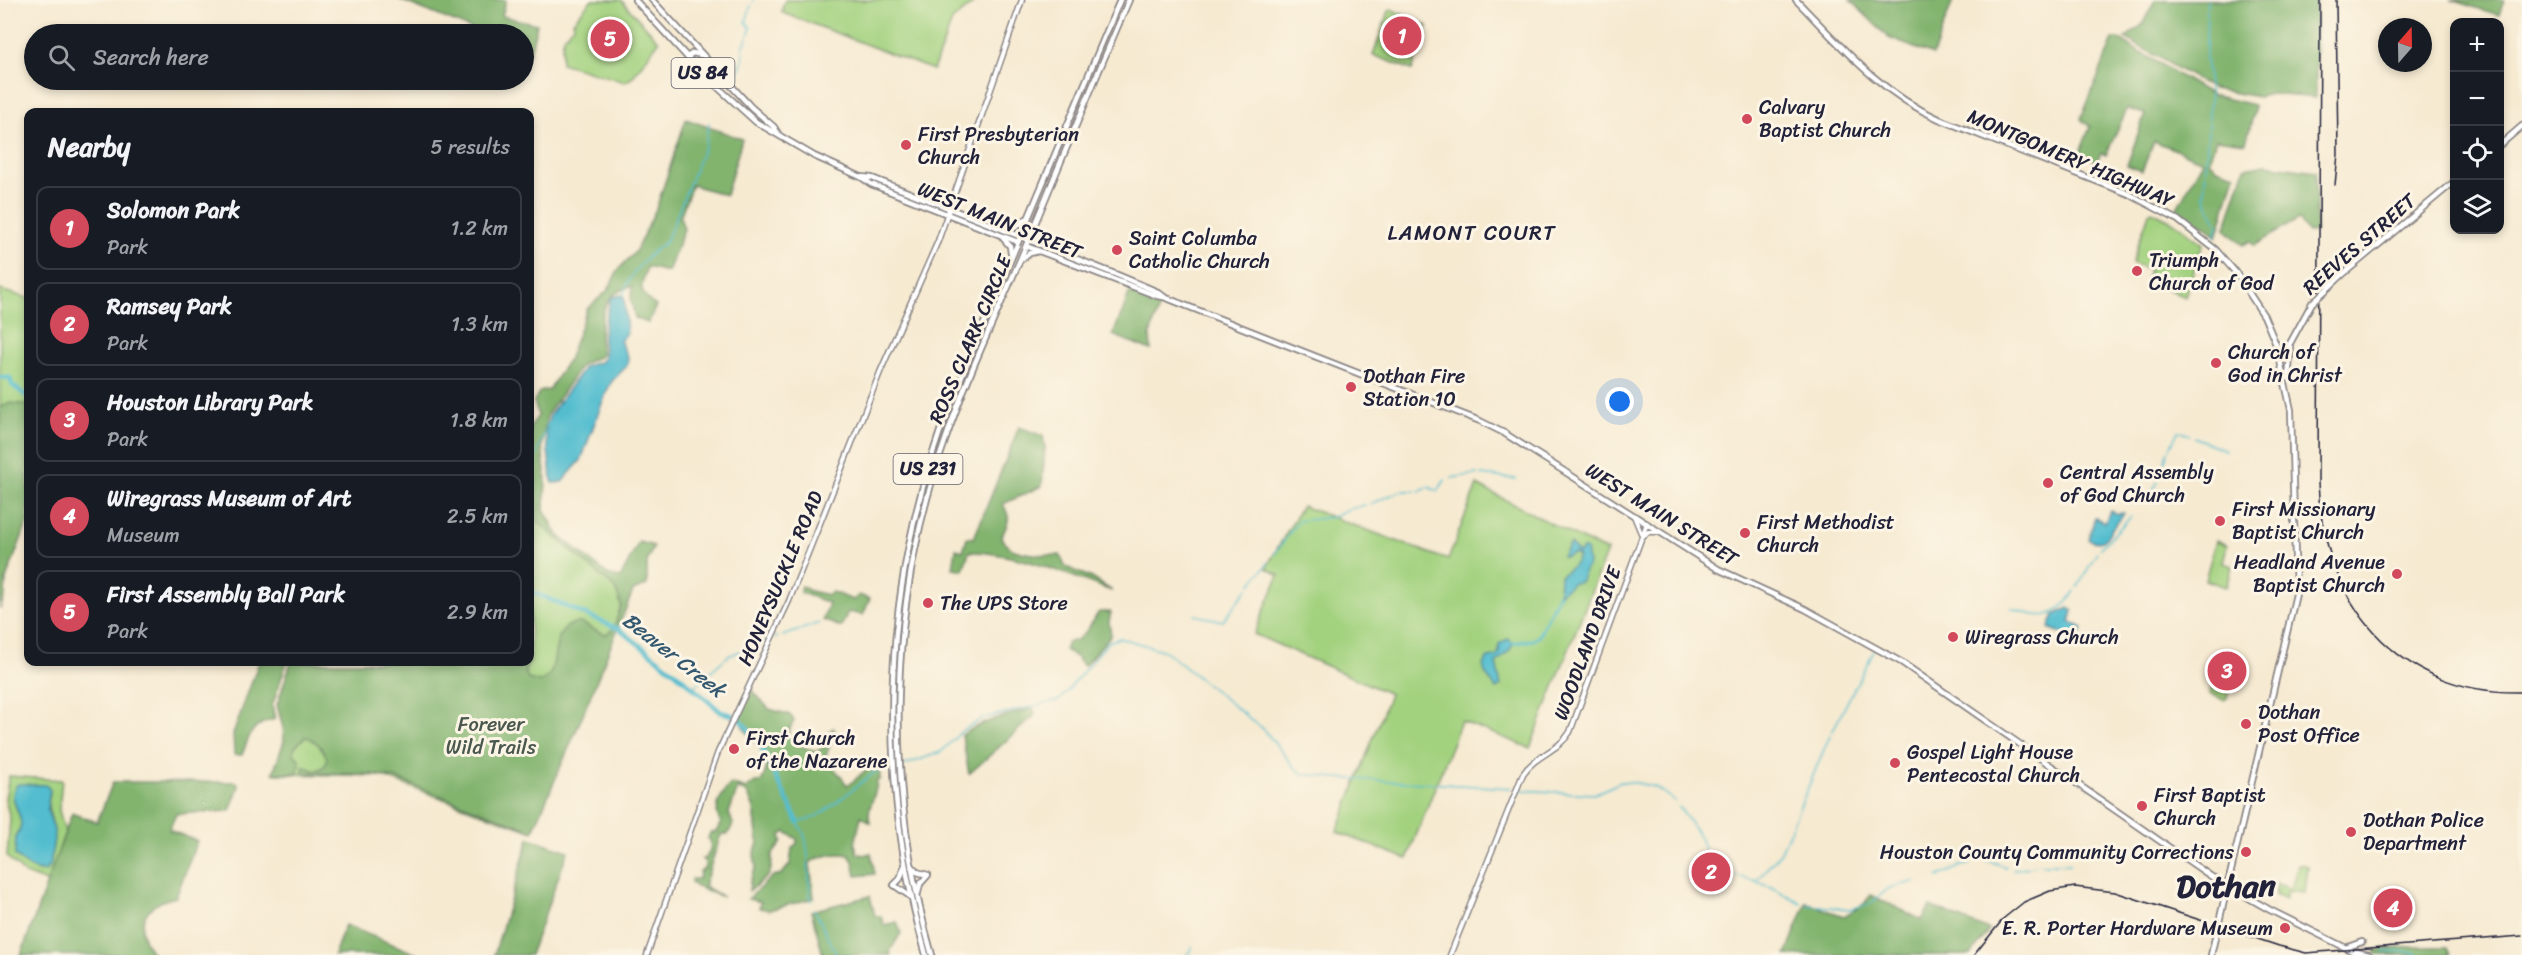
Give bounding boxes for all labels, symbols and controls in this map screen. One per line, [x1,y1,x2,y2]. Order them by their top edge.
pin: 1 [1382,14,1422,58]
pin: 5 [590,16,630,62]
north arrow [2378,18,2432,72]
map controls [2450,18,2504,234]
button: + [2450,18,2504,72]
search box [24,24,534,90]
text: Search here [93,38,209,77]
icon: search [45,41,78,74]
road number: US 84 [672,58,734,88]
button: − [2450,72,2504,126]
place label: Calvary Baptist Church [1759,90,1891,148]
street label: MONTGOMERY HIGHWAY [1962,99,2181,218]
marker: Calvary Baptist Church [1740,112,1754,126]
place label: First Presbyterian Church [918,117,1079,175]
text: Nearby [48,124,130,170]
button: locate [2450,126,2504,180]
text: 5 results [431,130,510,165]
marker: First Presbyterian Church [899,138,913,152]
street label: WEST MAIN STREET [912,171,1088,270]
button: layers [2450,180,2504,234]
street label: REEVES STREET [2294,183,2426,304]
text: Solomon Park [107,191,240,230]
text: 1 [65,211,74,246]
text: 1.2 km [451,211,508,246]
district label: LAMONT COURT [1388,214,1556,252]
place label: Saint Columba Catholic Church [1129,221,1270,279]
text: Park [107,230,148,265]
marker: Saint Columba Catholic Church [1110,243,1124,257]
place label: Triumph Church of God [2149,243,2275,301]
street label: ROSS CLARK CIRCLE [919,247,1023,429]
marker: Triumph Church of God [2130,264,2144,278]
text: Ramsey Park [107,287,232,326]
text: 2 [64,307,75,342]
text: 1.3 km [451,307,508,342]
text: Park [107,326,148,361]
place label: Church of God in Christ [2228,335,2343,393]
marker: Church of God in Christ [2209,356,2223,370]
place label: Dothan Fire Station 10 [1363,359,1465,417]
marker: Dothan Fire Station 10 [1344,380,1358,394]
text: Houston Library Park [107,383,313,422]
your location [1605,387,1634,416]
text: 3 [64,403,75,438]
text: 1.8 km [450,403,508,438]
text: Park [107,422,148,457]
street label: WEST MAIN STREET [1578,453,1746,576]
road number: US 231 [894,454,962,484]
place label: Central Assembly of God Church [2060,455,2214,513]
marker: Central Assembly of God Church [2041,476,2055,490]
text: Wiregrass Museum of Art [107,479,352,518]
street label: HONEYSUCKLE ROAD [728,485,833,671]
place label: First Missionary Baptist Church [2232,492,2376,550]
text: 4 [63,499,76,534]
text: 2.5 km [447,499,508,534]
place label: First Methodist Church [1757,505,1895,563]
marker: First Missionary Baptist Church [2213,514,2227,528]
text: Museum [107,518,180,553]
marker: First Methodist Church [1738,526,1752,540]
place label: Headland Avenue Baptist Church [2234,545,2385,603]
street label: WOODLAND DRIVE [1543,559,1632,725]
marker: Headland Avenue Baptist Church [2390,567,2404,581]
text: First Assembly Ball Park [107,575,345,614]
place label: The UPS Store [940,586,1068,621]
text: 5 [63,595,76,630]
text: 2.9 km [447,595,508,630]
marker: The UPS Store [921,596,935,610]
water label: Beaver Creek [614,602,736,710]
text: Park [107,614,148,649]
place label: Wiregrass Church [1965,620,2119,655]
marker: Wiregrass Church [1946,630,1960,644]
pin: 3 [2208,648,2246,694]
place label: Dothan Post Office [2258,695,2360,753]
park label: Forever Wild Trails [446,707,537,765]
marker: Dothan Post Office [2239,717,2253,731]
place label: First Church of the Nazarene [746,721,888,779]
place label: Gospel Light House Pentecostal Church [1907,735,2080,793]
marker: First Church of the Nazarene [727,742,741,756]
marker: Gospel Light House Pentecostal Church [1888,756,1902,770]
place label: First Baptist Church [2154,778,2266,836]
marker: First Baptist Church [2135,799,2149,813]
place label: Dothan Police Department [2363,803,2484,861]
marker: Dothan Police Department [2344,825,2358,839]
place label: Houston County Community Corrections [1880,835,2235,870]
marker: Houston County Community Corrections [2239,845,2253,859]
pin: 2 [1692,850,1730,894]
district label: Dothan [2176,858,2276,915]
pin: 4 [2374,886,2412,930]
place label: E. R. Porter Hardware Museum [2002,911,2273,946]
marker: E. R. Porter Hardware Museum [2278,921,2292,935]

